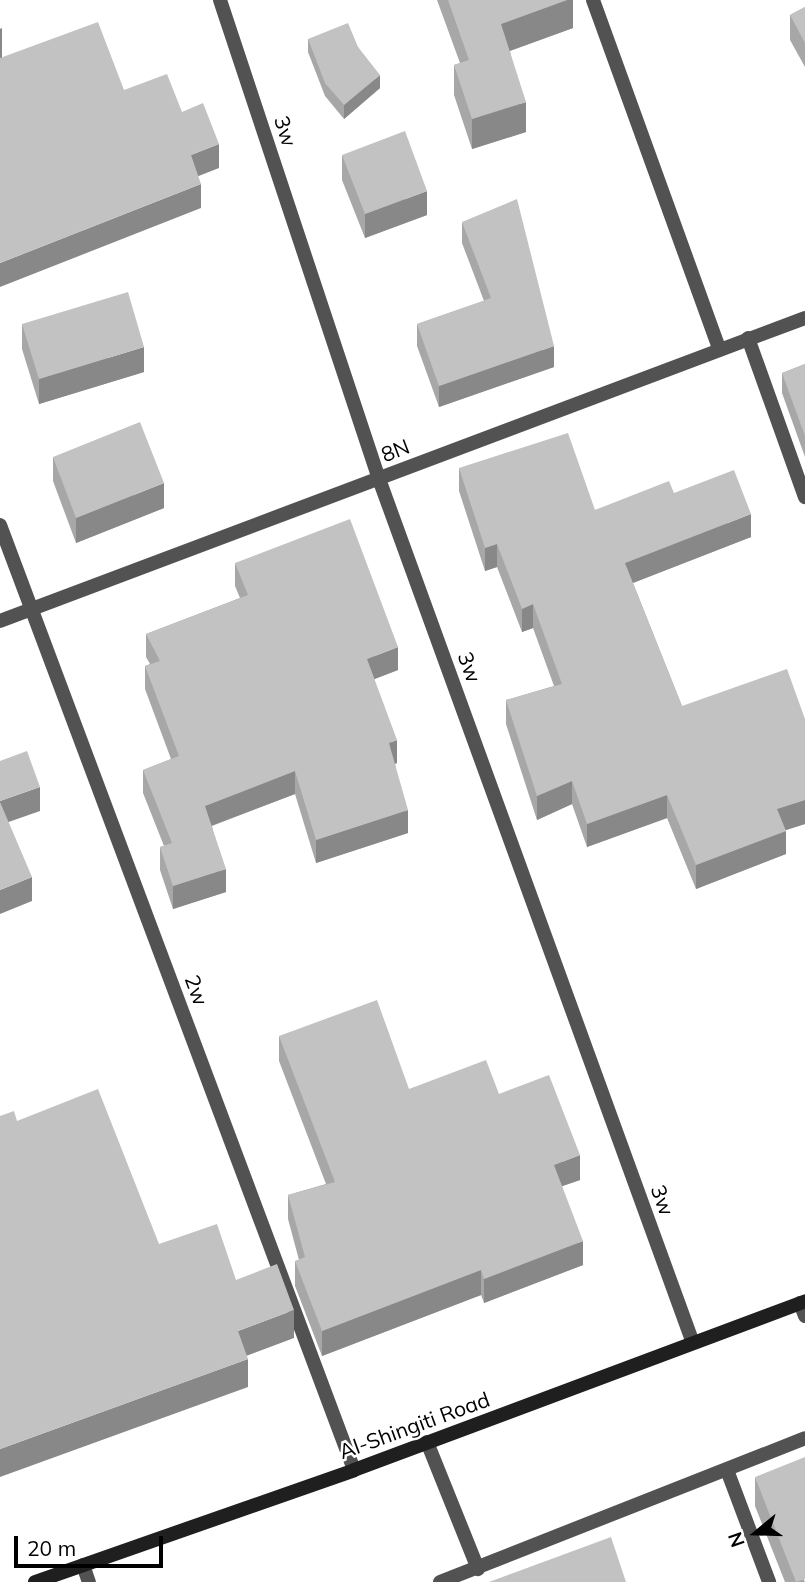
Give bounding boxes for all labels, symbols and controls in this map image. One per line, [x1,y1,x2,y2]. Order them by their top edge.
street label: 3w [269,112,303,150]
street label: 8N [377,433,413,467]
street label: 3w [453,648,487,686]
street label: 2w [180,971,214,1009]
street label: 3w [646,1181,680,1219]
street label: Al-Shingiti Road [335,1386,493,1464]
north arrow [721,1498,791,1568]
scale bar [18,1522,166,1566]
text: N [722,1529,750,1551]
text: 20 m [27,1535,76,1561]

